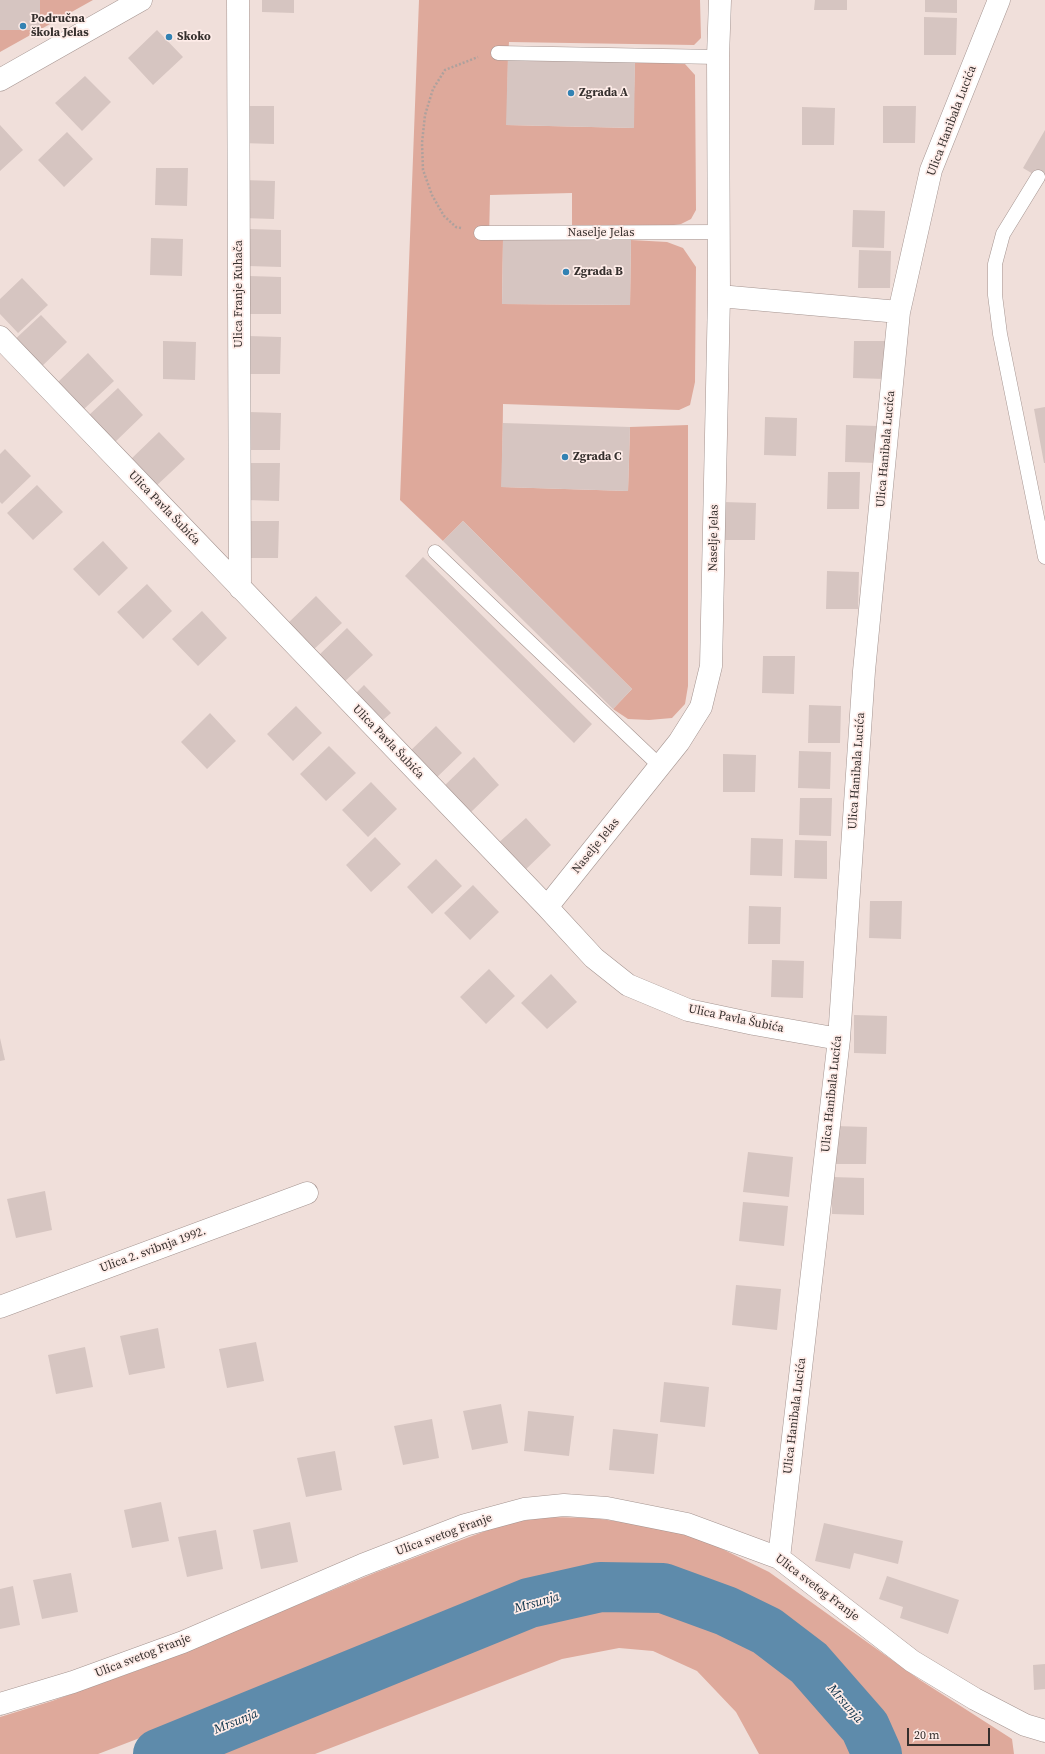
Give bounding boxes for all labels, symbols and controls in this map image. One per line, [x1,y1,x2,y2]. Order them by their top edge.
place label: Područna škola Jelas [31,12,89,40]
marker: Područna škola Jelas [18,21,28,31]
place label: Skoko [177,30,211,44]
marker: Skoko [164,32,174,42]
street label: Ulica Hanibala Lucića [924,64,980,178]
place label: Zgrada A [579,86,628,100]
marker: Zgrada A [566,88,576,98]
street label: Naselje Jelas [568,226,634,240]
street label: Ulica Franje Kuhača [232,240,246,348]
place label: Zgrada B [574,265,623,279]
marker: Zgrada B [561,267,571,277]
street label: Ulica Hanibala Lucića [874,390,898,508]
place label: Zgrada C [573,450,621,464]
marker: Zgrada C [560,452,570,462]
street label: Ulica Pavla Šubića [125,468,203,548]
street label: Naselje Jelas [706,504,722,572]
street label: Ulica Pavla Šubića [349,702,427,782]
street label: Ulica Hanibala Lucića [846,712,868,830]
street label: Naselje Jelas [569,816,623,876]
street label: Ulica Pavla Šubića [687,1002,785,1036]
street label: Ulica Hanibala Lucića [819,1035,845,1153]
street label: Ulica 2. svibnja 1992. [98,1224,208,1276]
street label: Ulica Hanibala Lucića [781,1357,809,1475]
street label: Ulica svetog Franje [394,1511,494,1559]
street label: Ulica svetog Franje [772,1552,862,1624]
water label: Mrsunja [513,1589,561,1617]
street label: Ulica svetog Franje [93,1631,193,1681]
water label: Mrsunja [824,1681,866,1727]
water label: Mrsunja [212,1706,260,1738]
scale bar [909,1720,992,1746]
text: 20 m [914,1727,940,1743]

